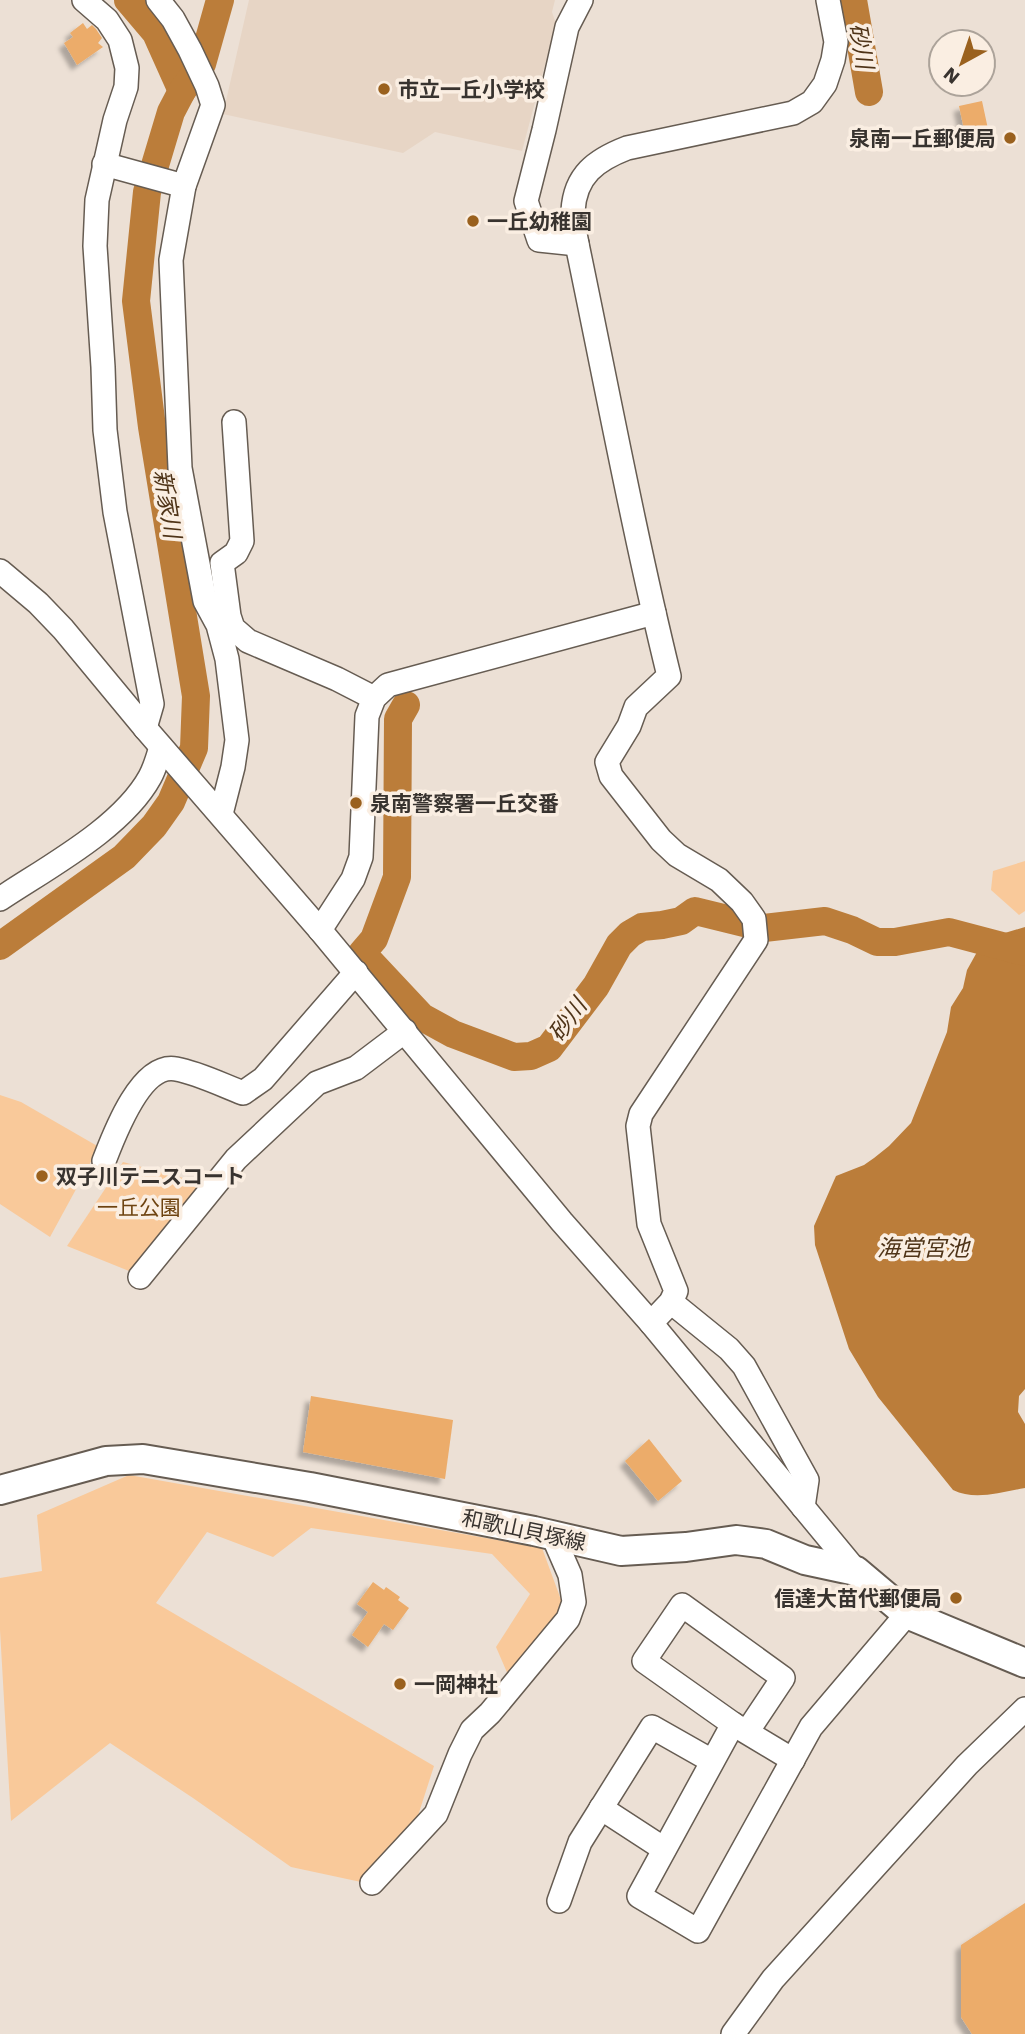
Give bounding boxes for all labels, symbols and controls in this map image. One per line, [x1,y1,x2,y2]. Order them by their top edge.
water label: 砂川 [844,21,879,74]
north arrow [927,28,997,98]
text: N [939,62,964,89]
place label: 市立一丘小学校 [398,77,545,102]
marker: 市立一丘小学校 [376,81,392,97]
place label: 泉南一丘郵便局 [849,126,996,151]
marker: 泉南一丘郵便局 [1002,130,1018,146]
place label: 一丘幼稚園 [487,209,592,234]
marker: 一丘幼稚園 [465,213,481,229]
water label: 新家川 [148,468,186,543]
place label: 泉南警察署一丘交番 [370,791,559,816]
marker: 泉南警察署一丘交番 [348,795,364,811]
water label: 砂川 [544,991,594,1047]
place label: 双子川テニスコート [56,1164,245,1189]
marker: 双子川テニスコート [34,1168,50,1184]
park label: 一丘公園 [97,1195,181,1220]
water label: 海営宮池 [877,1235,971,1262]
street label: 和歌山貝塚線 [460,1505,588,1555]
place label: 信達大苗代郵便局 [774,1586,942,1611]
marker: 信達大苗代郵便局 [948,1590,964,1606]
place label: 一岡神社 [414,1672,498,1697]
marker: 一岡神社 [392,1676,408,1692]

